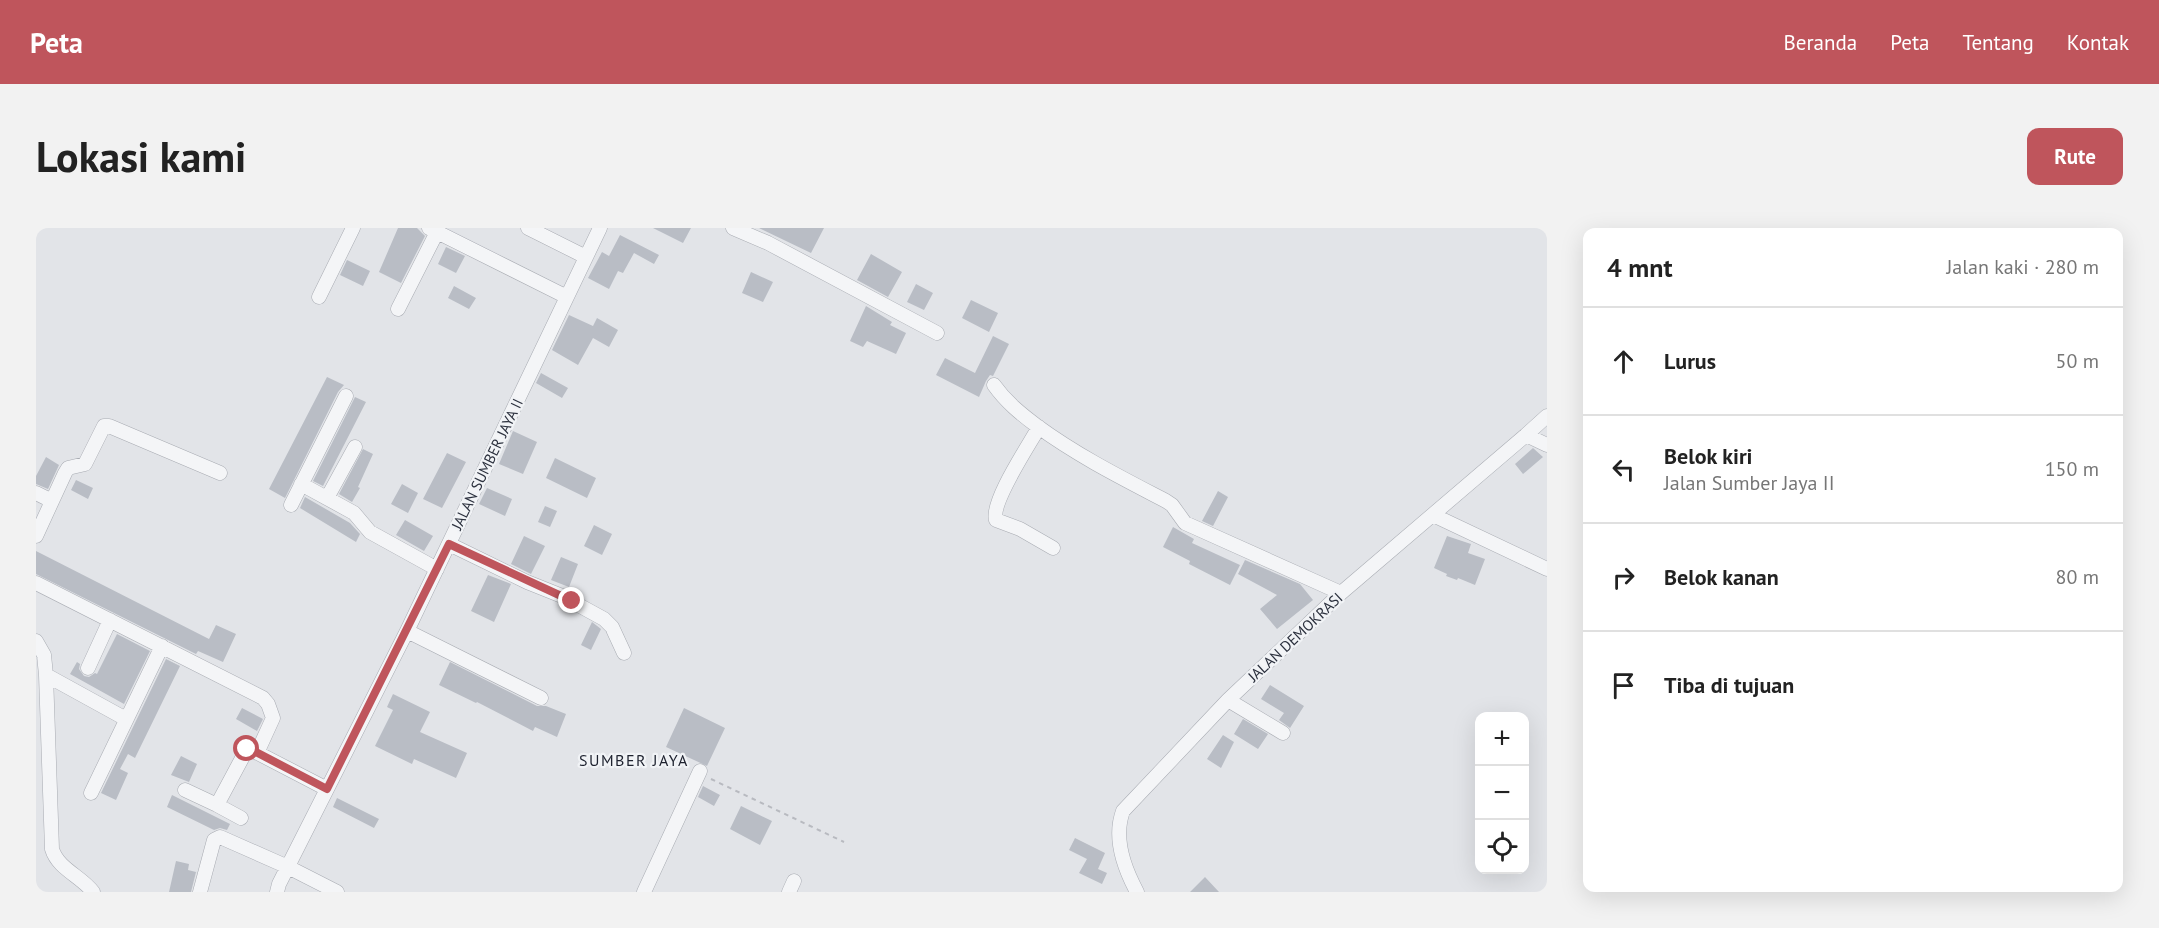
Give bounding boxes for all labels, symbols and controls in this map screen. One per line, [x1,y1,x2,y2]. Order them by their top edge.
text: Peta [30,24,83,61]
text: Beranda [1784,29,1857,56]
text: Peta [1890,29,1929,56]
text: Tentang [1962,29,2034,56]
text: Kontak [2067,29,2129,56]
button: Rute [2027,128,2123,185]
text: Lokasi kami [36,129,246,184]
text: 4 mnt [1607,251,1673,284]
text: Jalan kaki · 280 m [1946,254,2099,280]
icon: ahead [1607,345,1640,378]
text: Lurus [1664,347,1716,375]
text: 50 m [2056,348,2099,374]
street label: JALAN SUMBER JAYA II [447,395,527,534]
text: Belok kiri [1664,442,1753,470]
icon: left [1607,453,1640,486]
text: 150 m [2045,456,2099,482]
text: Jalan Sumber Jaya II [1664,470,1834,496]
icon: right [1607,561,1640,594]
text: Belok kanan [1664,563,1779,591]
text: 80 m [2056,564,2099,590]
route end [558,587,584,613]
street label: JALAN DEMOKRASI [1243,588,1346,686]
icon: arrive [1607,669,1640,702]
text: Tiba di tujuan [1664,671,1794,699]
map controls [1475,712,1529,874]
button: + [1475,712,1529,766]
route start [233,735,259,761]
district label: SUMBER JAYA [579,750,689,770]
button: − [1475,766,1529,820]
button: locate [1475,820,1529,874]

